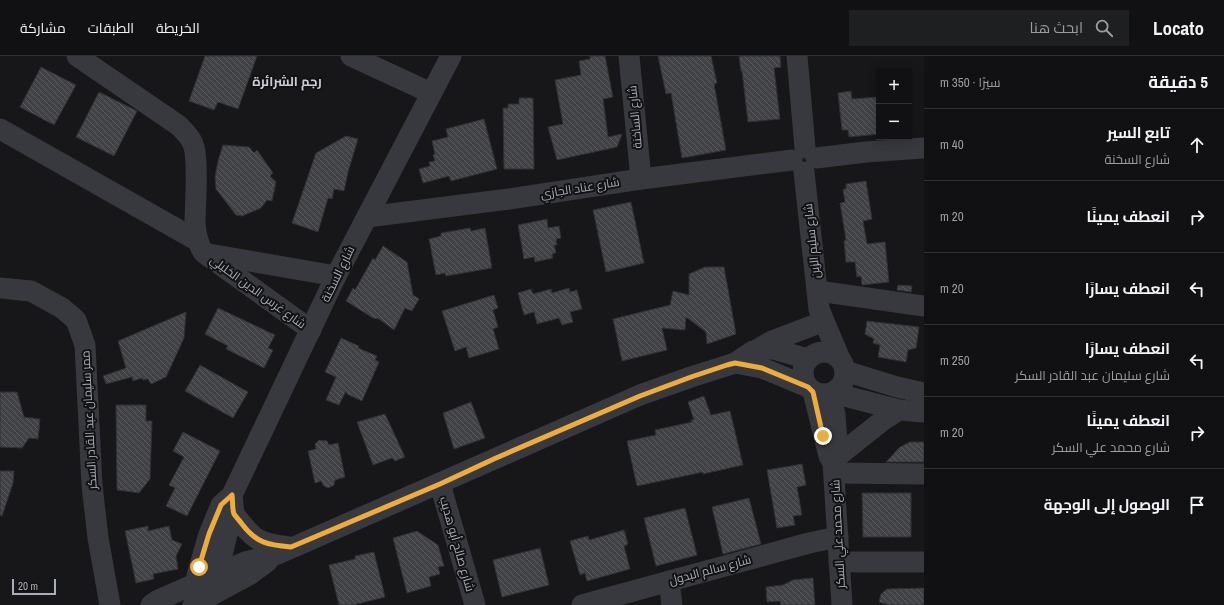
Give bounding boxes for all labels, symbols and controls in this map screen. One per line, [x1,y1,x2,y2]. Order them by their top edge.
search box [849,10,1129,46]
text: Locato [1153,15,1204,41]
text: ابحث هنا [1029,17,1083,38]
icon: search [1093,17,1115,39]
text: مشاركة [20,19,66,37]
text: الطبقات [88,19,134,37]
text: الخريطة [156,19,200,37]
map controls [876,68,912,140]
button: + [876,68,912,104]
text: 5 دقيقة [1148,70,1208,93]
district label: رجم الشرائرة [252,73,322,91]
text: سيرًا · 350 m [940,74,1001,91]
street label: شارع الساخنة [624,85,646,149]
button: − [876,104,912,140]
text: تابع السير [1107,122,1170,143]
icon: ahead [1186,134,1208,156]
text: 40 m [940,136,964,153]
text: شارع السخنة [1104,151,1170,168]
street label: شارع عناد الجازي [539,174,621,204]
street label: شارع سليم الزبن [800,203,824,279]
text: انعطف يمينًا [1087,206,1170,227]
icon: right [1186,206,1208,228]
text: 20 m [940,208,964,225]
street label: شارع السخنة [318,243,358,305]
street label: شارع غرس الدين الخليلي [206,252,309,334]
text: انعطف يسارًا [1085,278,1170,299]
icon: left [1186,278,1208,300]
text: 20 m [940,280,964,297]
text: انعطف يسارًا [1085,338,1170,359]
street label: ممر سليمان عبد القادر السكر [77,350,101,491]
icon: left [1186,350,1208,372]
text: 250 m [940,352,970,369]
text: شارع سليمان عبد القادر السكر [1015,367,1170,384]
text: انعطف يمينًا [1087,410,1170,431]
icon: right [1186,422,1208,444]
text: 20 m [940,424,964,441]
route end [814,427,832,445]
text: شارع محمد علي السكر [1052,439,1170,456]
street label: شارع محمد علي السكر [827,479,851,590]
text: الوصول إلى الوجهة [1044,494,1170,515]
icon: arrive [1186,494,1208,516]
street label: شارع صالح أبو هديب [436,495,478,593]
street label: شارع سالم البدول [667,551,753,589]
route start [190,558,208,576]
scale bar [12,577,56,596]
text: 20 m [18,579,38,593]

